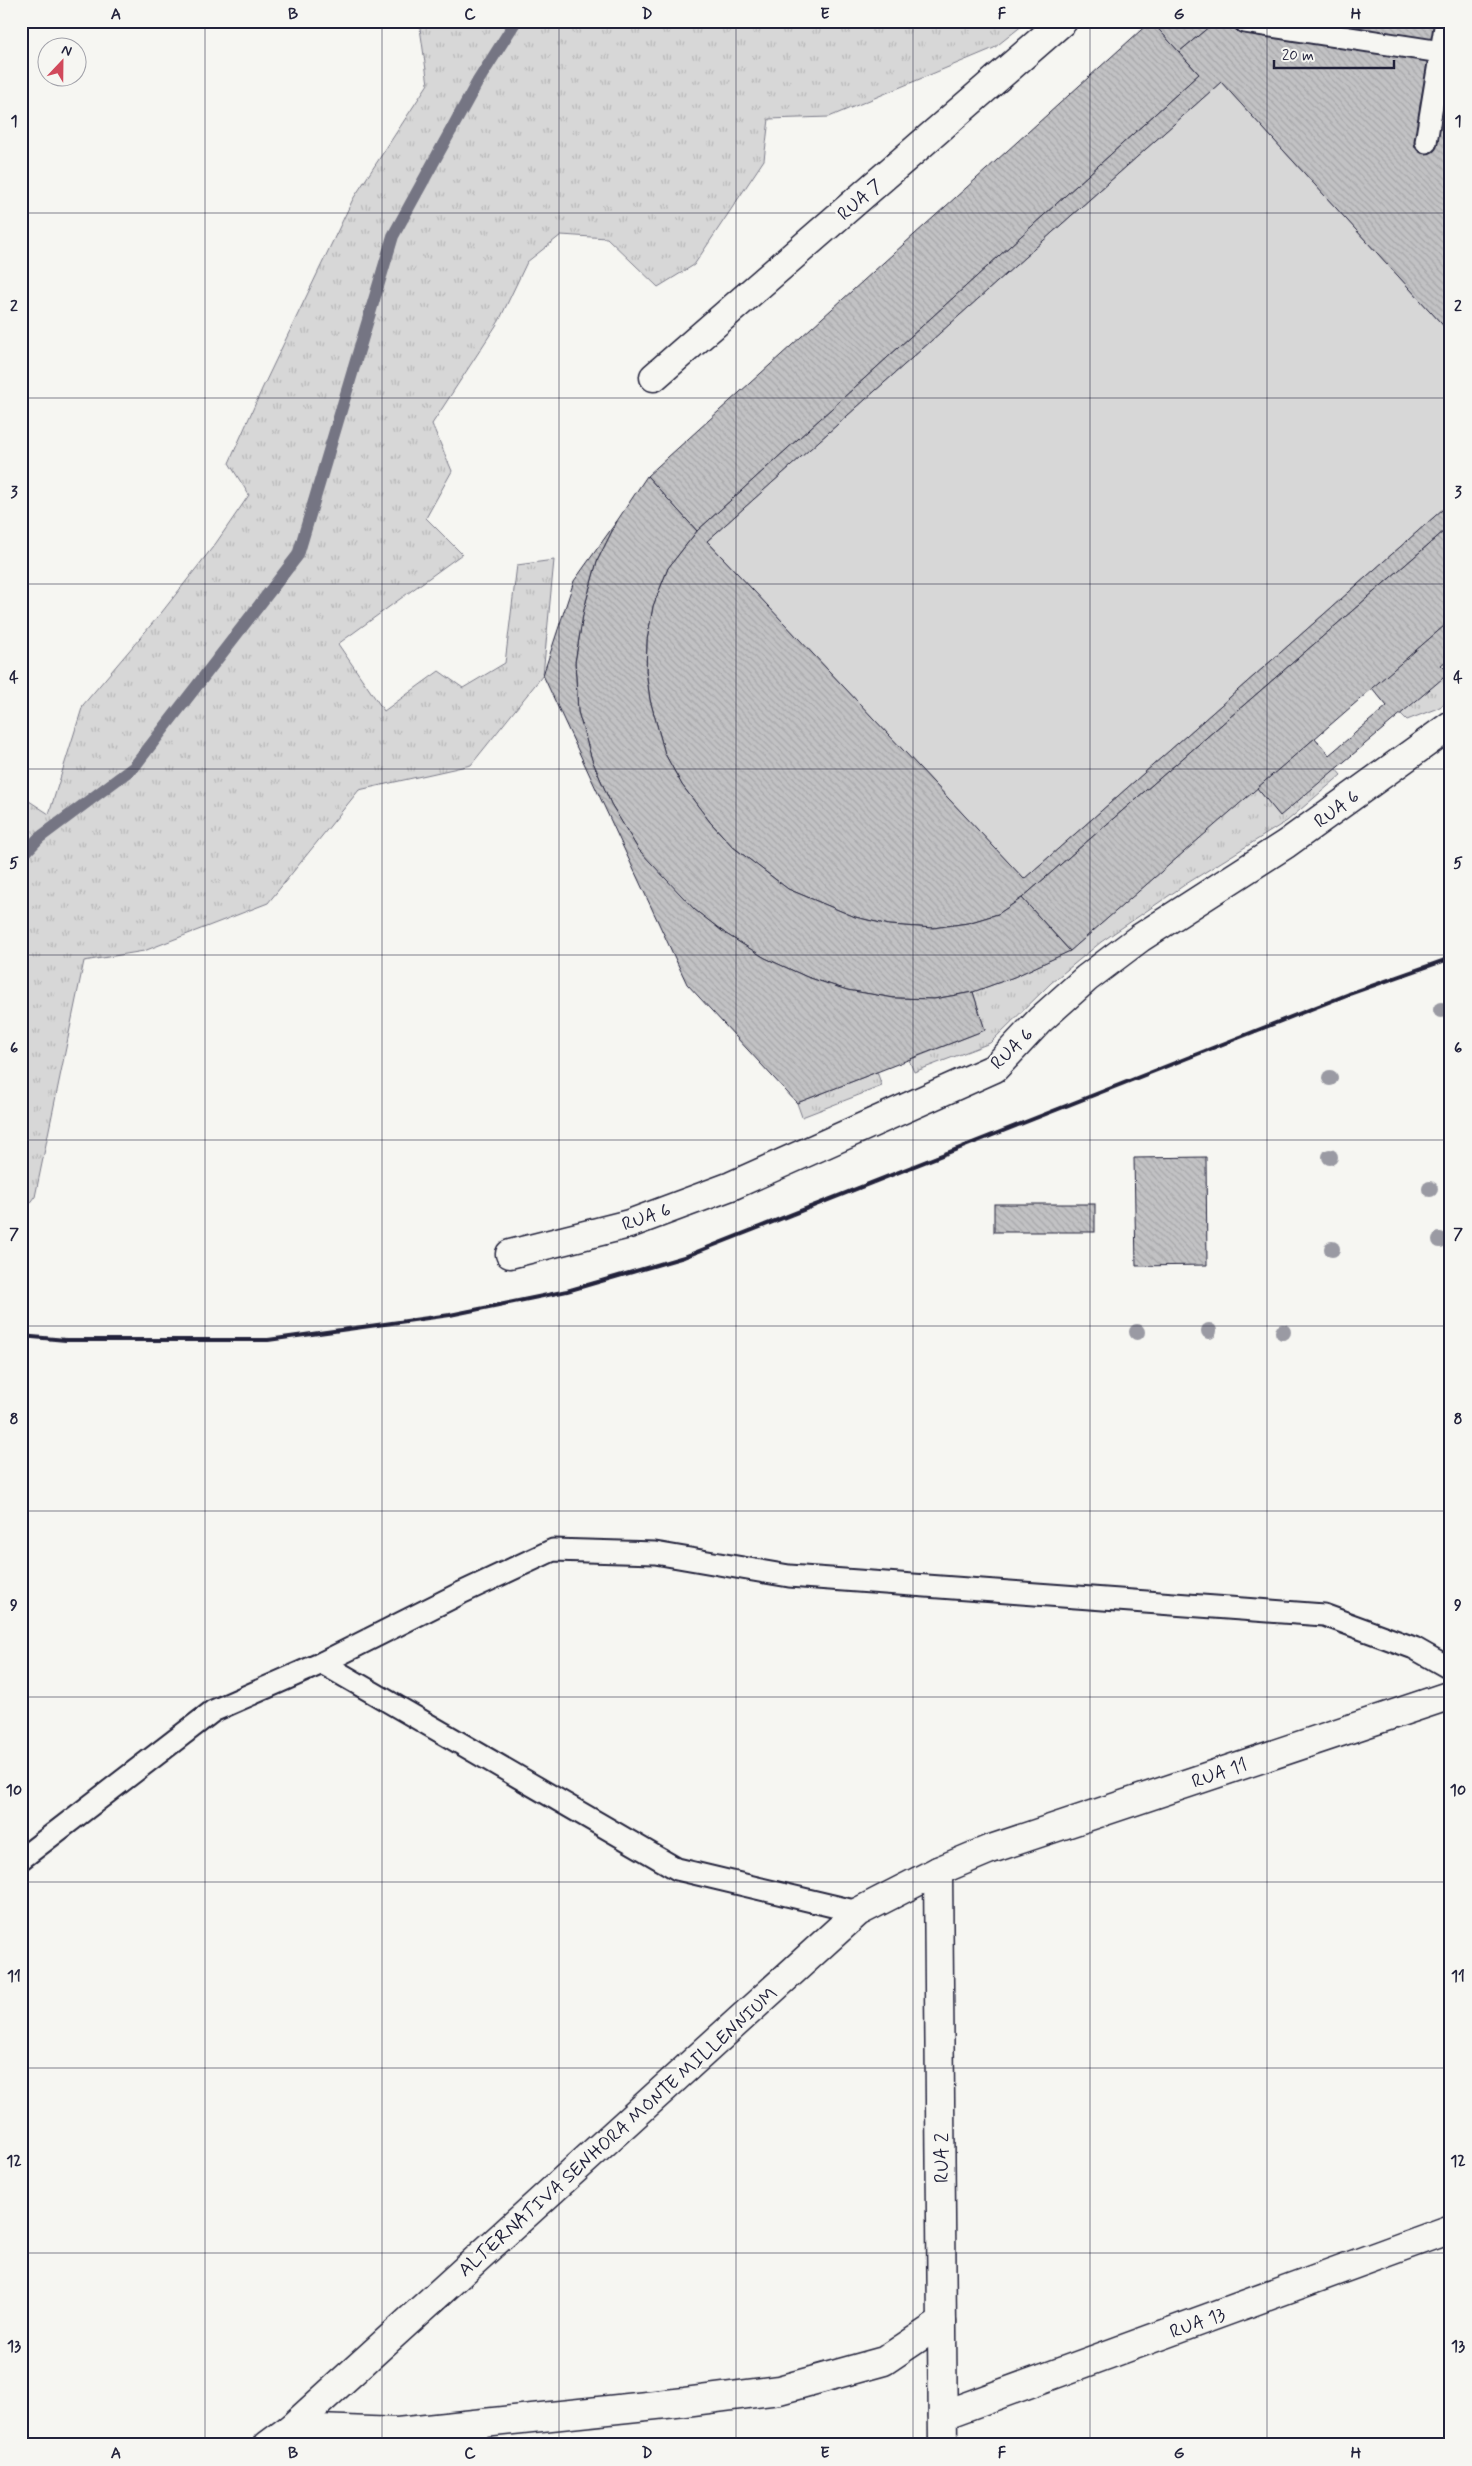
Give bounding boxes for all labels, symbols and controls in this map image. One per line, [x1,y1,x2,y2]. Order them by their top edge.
text: A [111,4,121,25]
text: B [288,4,298,25]
text: C [464,4,476,25]
text: D [641,4,653,25]
text: E [820,4,830,25]
text: F [998,4,1007,25]
text: G [1174,4,1185,25]
text: H [1351,4,1362,25]
north arrow [38,38,88,88]
scale bar [1274,38,1394,70]
text: N [59,41,74,61]
text: 20 m [1282,46,1314,66]
text: 1 [10,111,18,132]
text: 1 [1454,111,1462,132]
street label: RUA 7 [832,174,888,227]
text: 2 [10,296,18,317]
text: 2 [1454,296,1462,317]
text: 3 [10,482,18,503]
text: 3 [1454,482,1462,503]
text: 4 [9,667,19,688]
text: 4 [1453,667,1463,688]
street label: RUA 6 [1309,784,1365,834]
text: 5 [9,853,19,874]
text: 5 [1453,853,1463,874]
street label: RUA 6 [985,1023,1039,1076]
text: 6 [10,1038,18,1059]
text: 6 [1454,1038,1462,1059]
street label: RUA 6 [619,1197,674,1237]
text: 7 [9,1224,19,1245]
text: 7 [1453,1224,1463,1245]
text: 8 [9,1409,19,1430]
text: 8 [1453,1409,1463,1430]
text: 9 [10,1595,18,1616]
text: 9 [1454,1595,1462,1616]
street label: RUA 11 [1188,1752,1251,1795]
text: 10 [6,1780,22,1801]
text: 10 [1450,1780,1466,1801]
text: 11 [7,1966,21,1987]
text: 11 [1451,1966,1465,1987]
street label: ALTERNATIVA SENHORA MONTE MILLENNIUM [453,1982,783,2283]
street label: RUA 2 [930,2133,955,2183]
text: 12 [6,2151,22,2172]
text: 12 [1450,2151,1466,2172]
street label: RUA 13 [1166,2302,1229,2345]
text: 13 [7,2336,21,2357]
text: 13 [1451,2336,1465,2357]
text: A [111,2443,121,2464]
text: B [288,2443,298,2464]
text: C [464,2443,476,2464]
text: D [641,2443,653,2464]
text: E [820,2443,830,2464]
text: F [998,2443,1007,2464]
text: G [1174,2443,1185,2464]
text: H [1351,2443,1362,2464]

